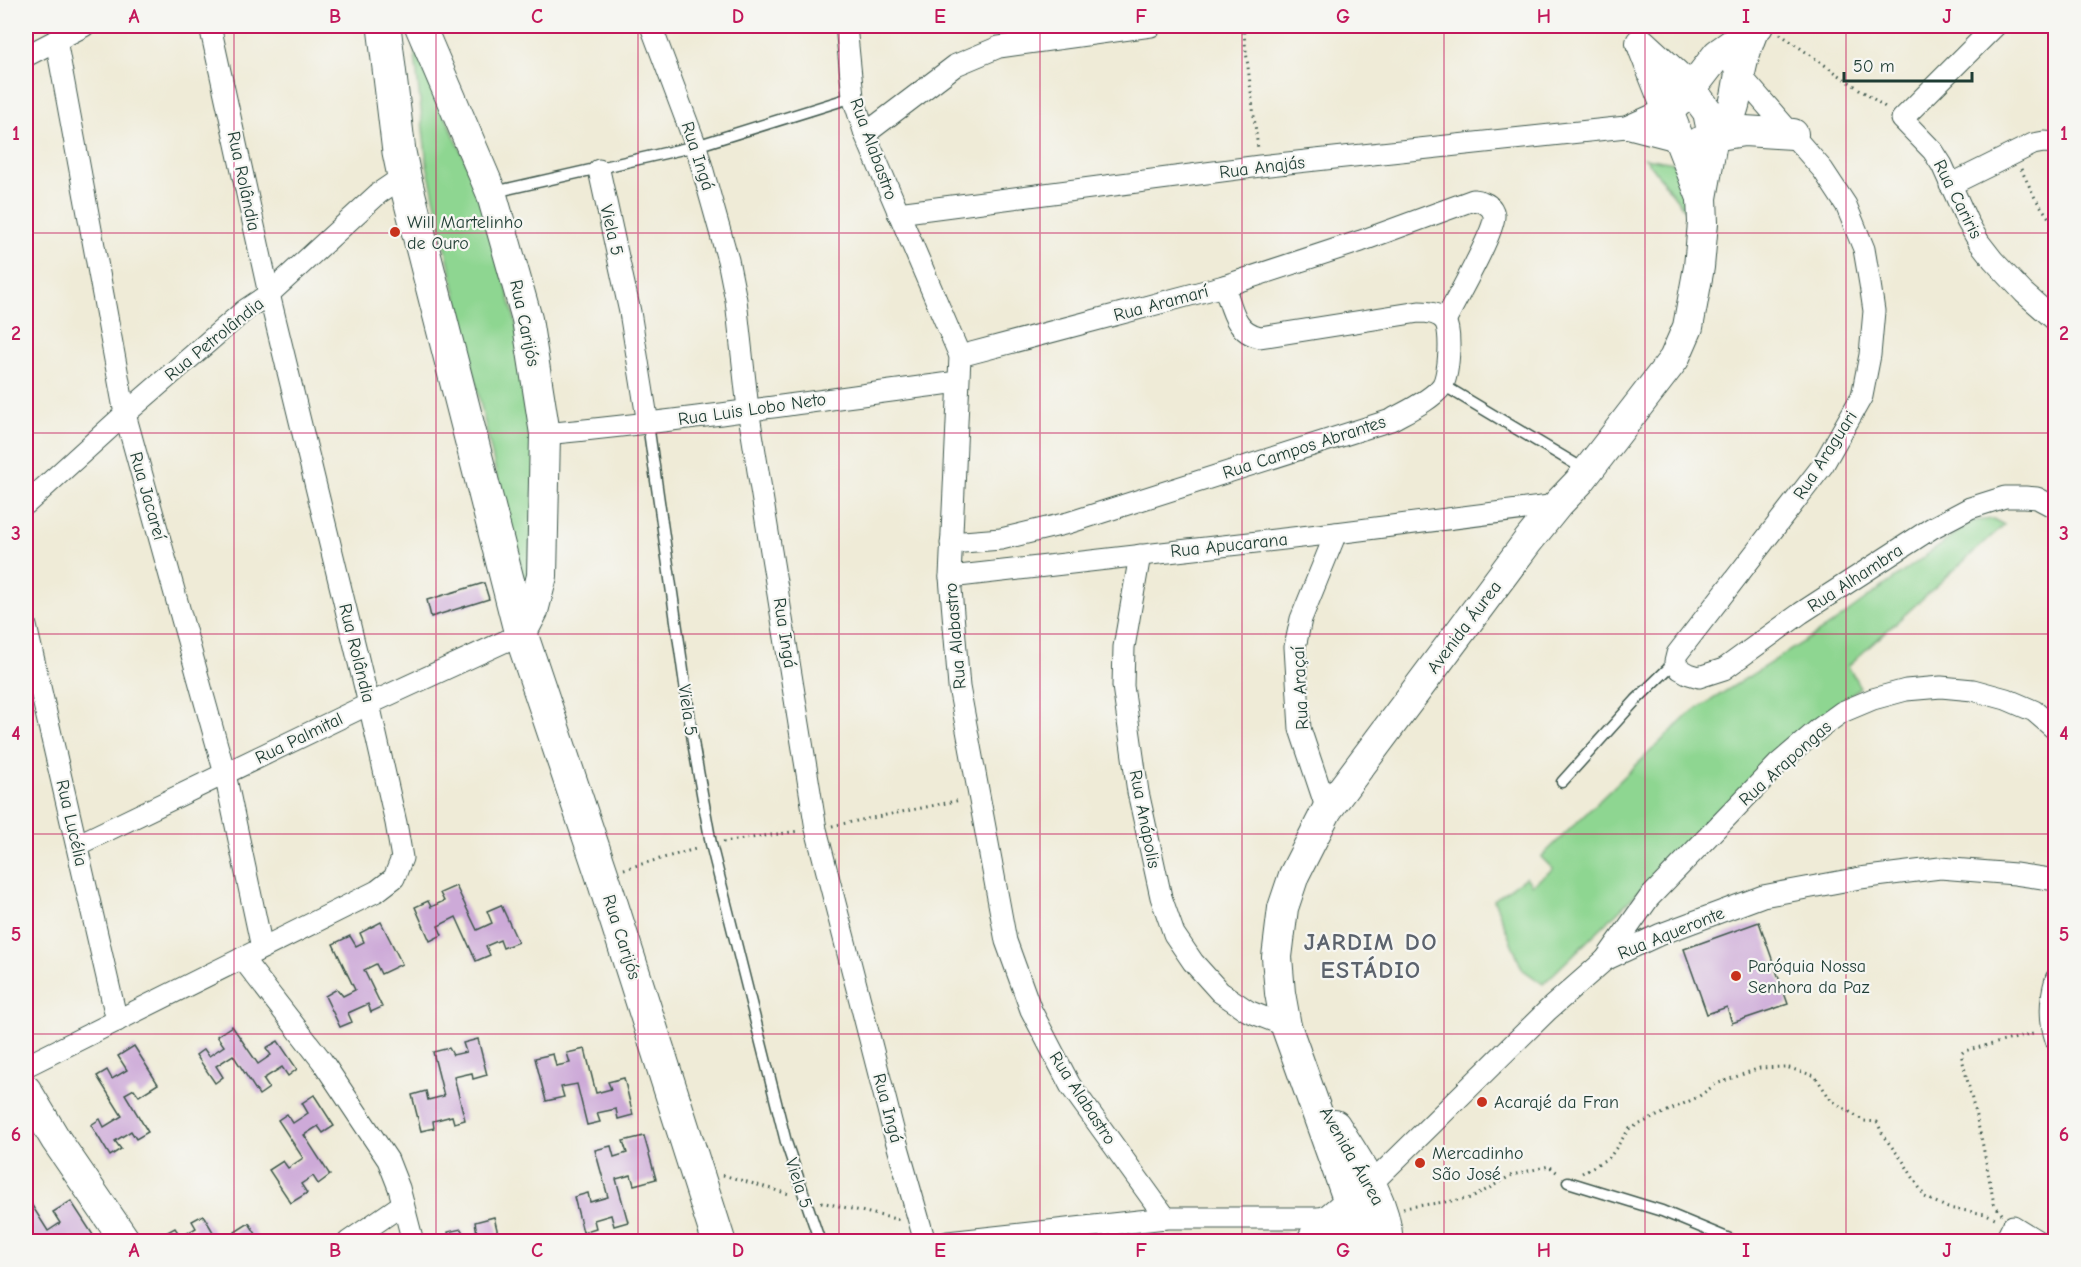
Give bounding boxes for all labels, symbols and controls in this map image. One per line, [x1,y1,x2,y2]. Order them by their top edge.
text: A [128,5,140,28]
text: B [329,5,341,28]
text: C [531,5,543,28]
text: D [732,5,744,28]
text: E [934,5,946,28]
text: F [1135,5,1147,28]
text: G [1336,5,1350,28]
text: H [1537,5,1551,28]
text: I [1742,5,1750,28]
text: J [1942,5,1952,28]
scale bar [1844,45,1972,83]
text: 50 m [1853,56,1895,77]
street label: Rua Alabastro [845,95,902,203]
street label: Rua Ingá [677,119,718,193]
text: 1 [12,122,20,145]
text: 1 [2060,122,2068,145]
street label: Rua Rolândia [223,129,264,233]
street label: Rua Anajás [1218,152,1306,183]
street label: Rua Cariris [1929,156,1986,242]
street label: Viela 5 [595,203,628,258]
place label: Will Martelinho de Ouro [407,212,523,254]
marker: Will Martelinho de Ouro [388,225,402,239]
street label: Rua Carijós [505,278,544,368]
street label: Rua Aramarí [1111,281,1212,326]
street label: Rua Petrolândia [161,293,268,386]
text: 2 [11,322,21,345]
text: 2 [2059,322,2069,345]
street label: Rua Luis Lobo Neto [677,389,827,430]
street label: Rua Araguari [1789,407,1862,503]
street label: Rua Campos Abrantes [1220,411,1388,484]
street label: Rua Jacareí [125,450,170,543]
text: 3 [11,522,21,545]
text: 3 [2059,522,2069,545]
street label: Rua Apucarana [1169,529,1289,562]
street label: Rua Alhambra [1804,540,1907,617]
street label: Avenida Áurea [1422,576,1506,678]
street label: Rua Alabastro [940,582,971,690]
street label: Rua Ingá [769,596,800,670]
street label: Rua Rolândia [334,601,379,705]
street label: Rua Araçaí [1288,645,1313,730]
street label: Viela 5 [674,683,702,737]
street label: Rua Palmital [252,708,346,769]
street label: Rua Arapongas [1735,716,1836,810]
text: 4 [11,722,21,745]
text: 4 [2059,722,2069,745]
street label: Rua Anápolis [1125,768,1164,870]
street label: Rua Lucélia [51,778,92,868]
street label: Rua Carijós [598,892,645,982]
street label: Rua Aqueronte [1615,903,1728,964]
text: 5 [11,923,21,946]
text: 5 [2059,923,2069,946]
district label: JARDIM DO ESTÁDIO [1304,928,1438,984]
place label: Paróquia Nossa Senhora da Paz [1748,956,1870,998]
marker: Paróquia Nossa Senhora da Paz [1729,969,1743,983]
street label: Rua Alabastro [1045,1048,1120,1149]
street label: Rua Ingá [868,1071,907,1145]
place label: Acarajé da Fran [1494,1092,1619,1113]
marker: Acarajé da Fran [1475,1095,1489,1109]
street label: Avenida Áurea [1315,1103,1389,1209]
text: 6 [11,1123,21,1146]
text: 6 [2059,1123,2069,1146]
place label: Mercadinho São José [1432,1143,1523,1185]
street label: Viela 5 [781,1155,817,1211]
marker: Mercadinho São José [1413,1156,1427,1170]
text: A [128,1239,140,1262]
text: B [329,1239,341,1262]
text: C [531,1239,543,1262]
text: D [732,1239,744,1262]
text: E [934,1239,946,1262]
text: F [1135,1239,1147,1262]
text: G [1336,1239,1350,1262]
text: H [1537,1239,1551,1262]
text: I [1742,1239,1750,1262]
text: J [1942,1239,1952,1262]

